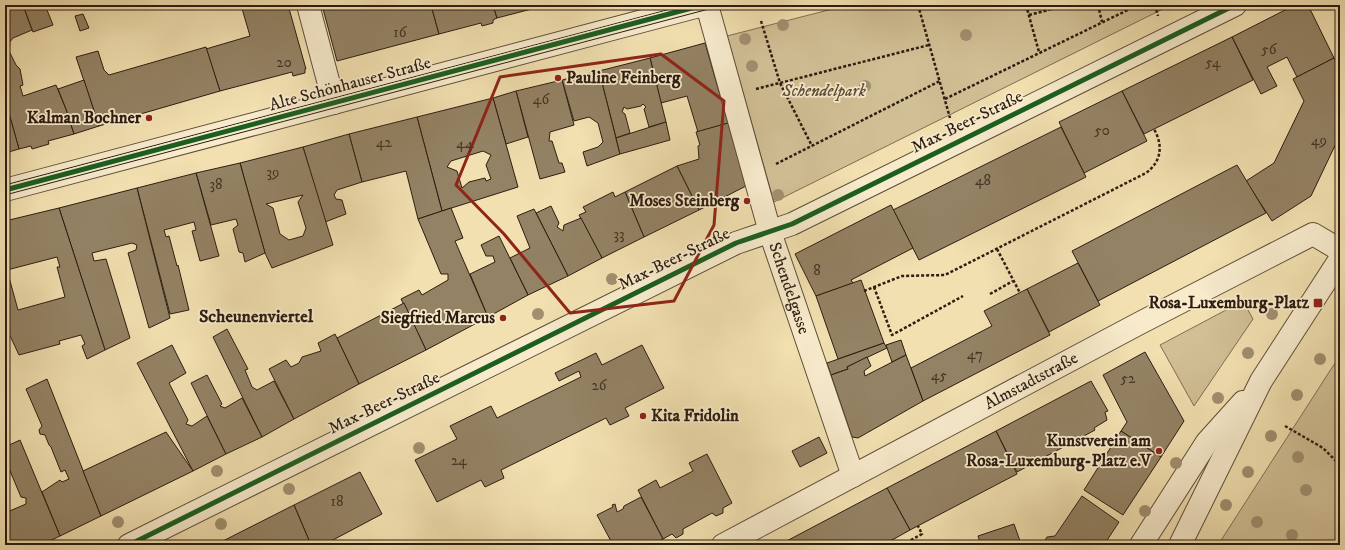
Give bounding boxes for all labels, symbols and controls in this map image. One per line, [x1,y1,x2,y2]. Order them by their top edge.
house number: 16 [393,23,408,42]
house number: 56 [1261,40,1278,59]
street label: Alte Schönhauser Straße [267,52,433,116]
house number: 20 [276,53,292,72]
house number: 54 [1205,53,1221,72]
place label: Pauline Feinberg [566,67,681,89]
marker: Pauline Feinberg [553,73,563,83]
park label: Schendelpark [781,80,867,102]
street label: Max-Beer-Straße [908,86,1026,158]
house number: 46 [533,90,550,109]
place label: Kalman Bochner [27,107,142,129]
marker: Kalman Bochner [144,113,154,123]
house number: 50 [1094,121,1110,140]
house number: 49 [1311,131,1327,150]
house number: 42 [376,133,393,152]
house number: 44 [456,134,474,153]
house number: 39 [266,163,280,182]
house number: 48 [975,171,991,190]
house number: 38 [209,175,223,194]
place label: Moses Steinberg [629,190,740,212]
marker: Moses Steinberg [742,196,752,206]
street label: Max-Beer-Straße [615,223,733,295]
house number: 33 [613,225,625,244]
street label: Schendelgasse [763,239,815,337]
house number: 8 [813,261,821,280]
place label: Rosa-Luxemburg-Platz [1149,292,1310,314]
marker: Rosa-Luxemburg-Platz [1312,297,1324,309]
district label: Scheunenviertel [199,306,314,328]
place label: Siegfried Marcus [381,307,495,329]
marker: Siegfried Marcus [498,313,508,323]
house number: 47 [967,345,983,364]
street label: Almstadtstraße [980,347,1082,415]
house number: 45 [931,366,948,385]
street label: Max-Beer-Straße [325,367,443,439]
house number: 52 [1121,369,1136,388]
house number: 26 [591,376,608,395]
place label: Kita Fridolin [651,405,739,427]
marker: Kita Fridolin [638,411,648,421]
place label: Kunstverein am Rosa-Luxemburg-Platz e.V [966,430,1152,472]
marker: Kunstverein am Rosa-Luxemburg-Platz e.V [1154,446,1164,456]
house number: 24 [451,451,467,470]
house number: 18 [330,492,344,511]

